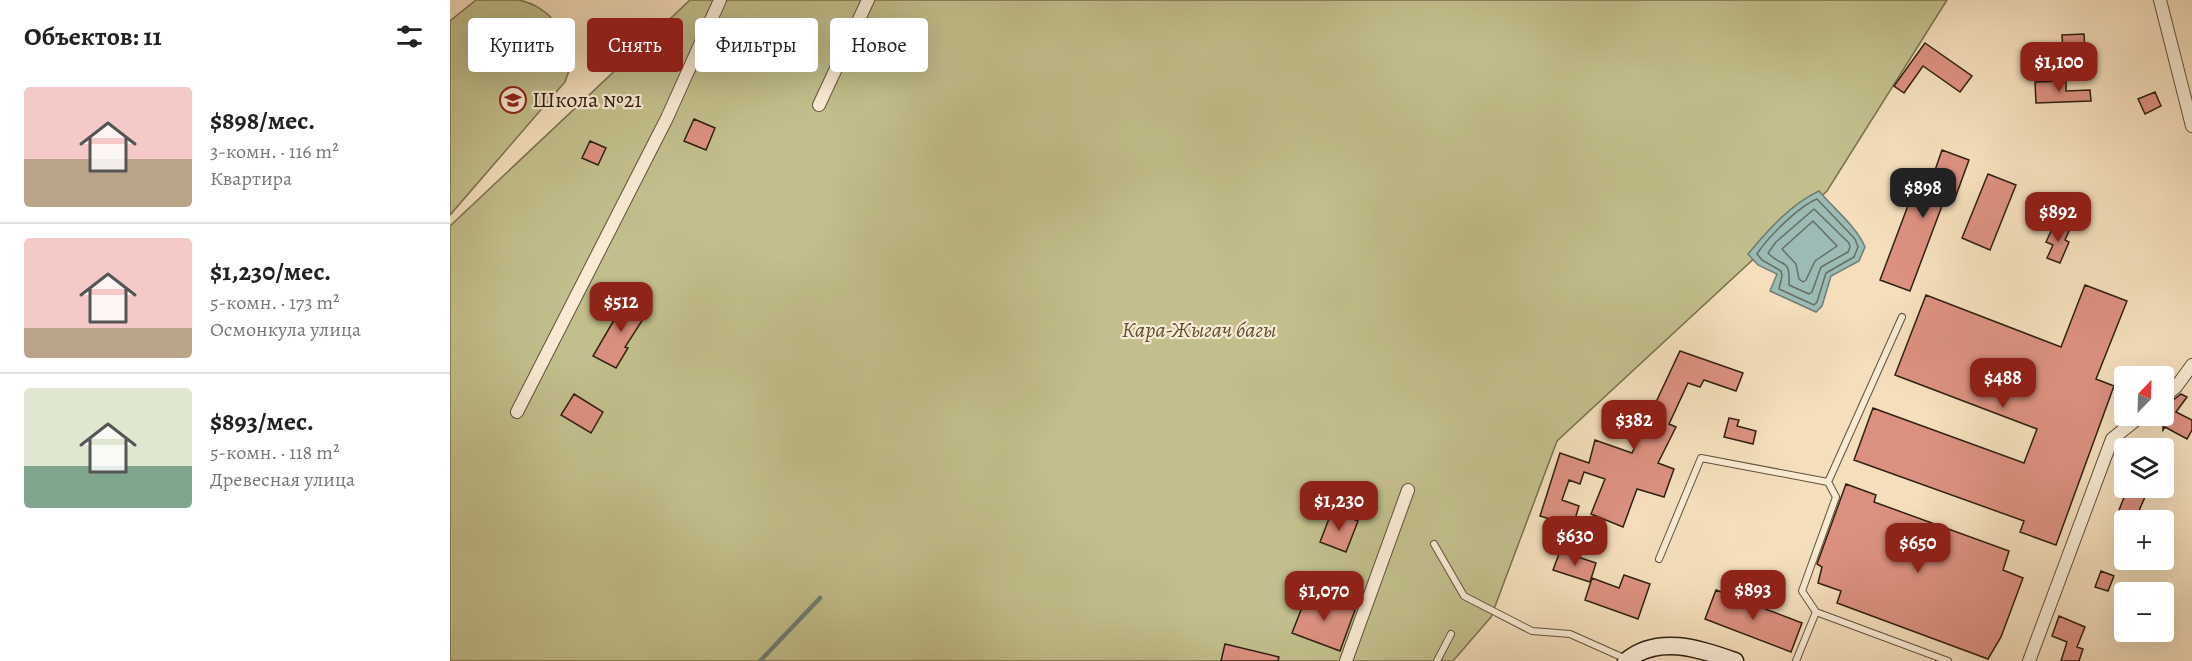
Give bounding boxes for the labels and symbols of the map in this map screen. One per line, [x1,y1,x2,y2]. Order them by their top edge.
pin: $1,100 [2010,42,2108,93]
school or university icon: Школа №21 [498,85,528,115]
place label: Школа №21 [532,85,642,115]
pin: $898 [1887,168,1959,219]
pin: $892 [2022,192,2094,243]
pin: $512 [585,282,657,333]
park label: Кара-Жыгач багы [1122,315,1276,345]
pin: $488 [1967,358,2039,409]
north arrow [2114,366,2174,426]
pin: $382 [1598,400,1670,451]
pin: $1,230 [1290,481,1388,532]
pin: $630 [1539,516,1611,567]
pin: $650 [1882,523,1954,574]
pin: $893 [1717,570,1789,621]
pin: $1,070 [1275,571,1373,622]

